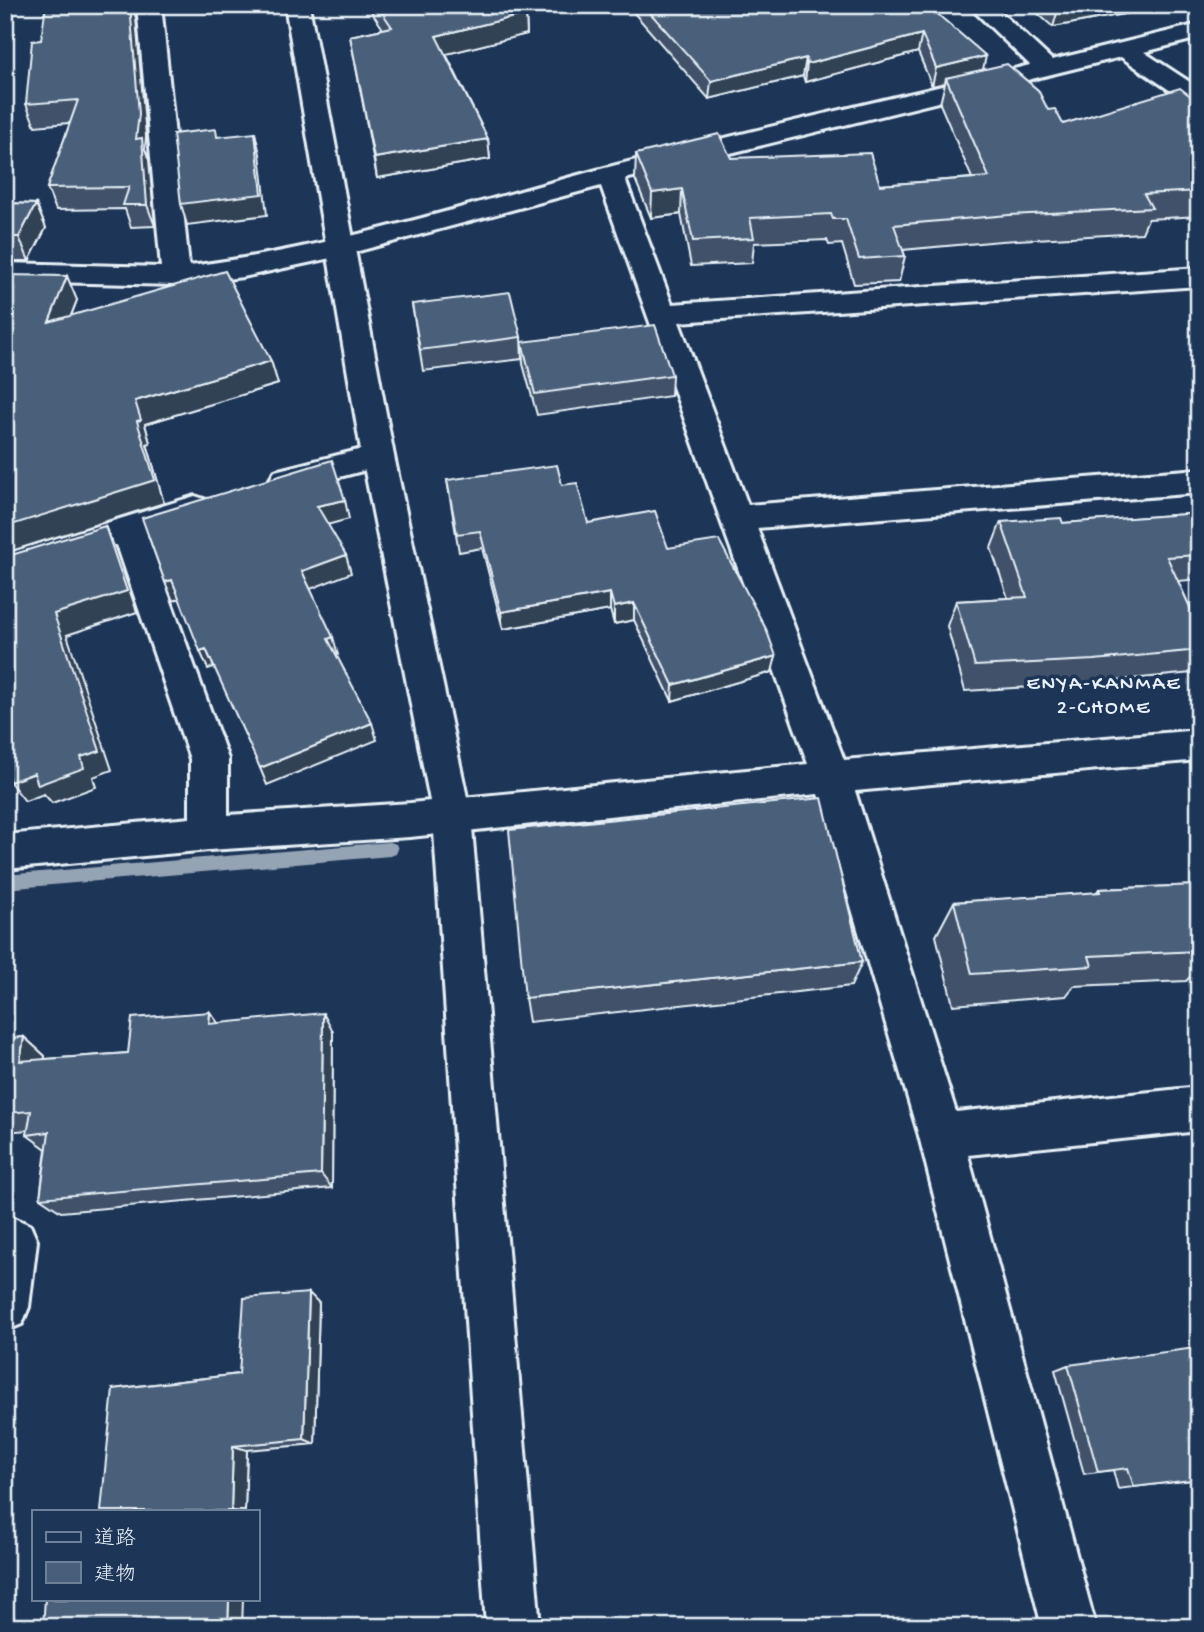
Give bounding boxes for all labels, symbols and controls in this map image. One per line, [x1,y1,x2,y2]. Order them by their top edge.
district label: ENYA-KANMAE 2-CHOME [1026,673,1182,722]
legend [32,1510,259,1600]
text: 道路 [94,1527,136,1553]
text: 建物 [94,1563,136,1589]

